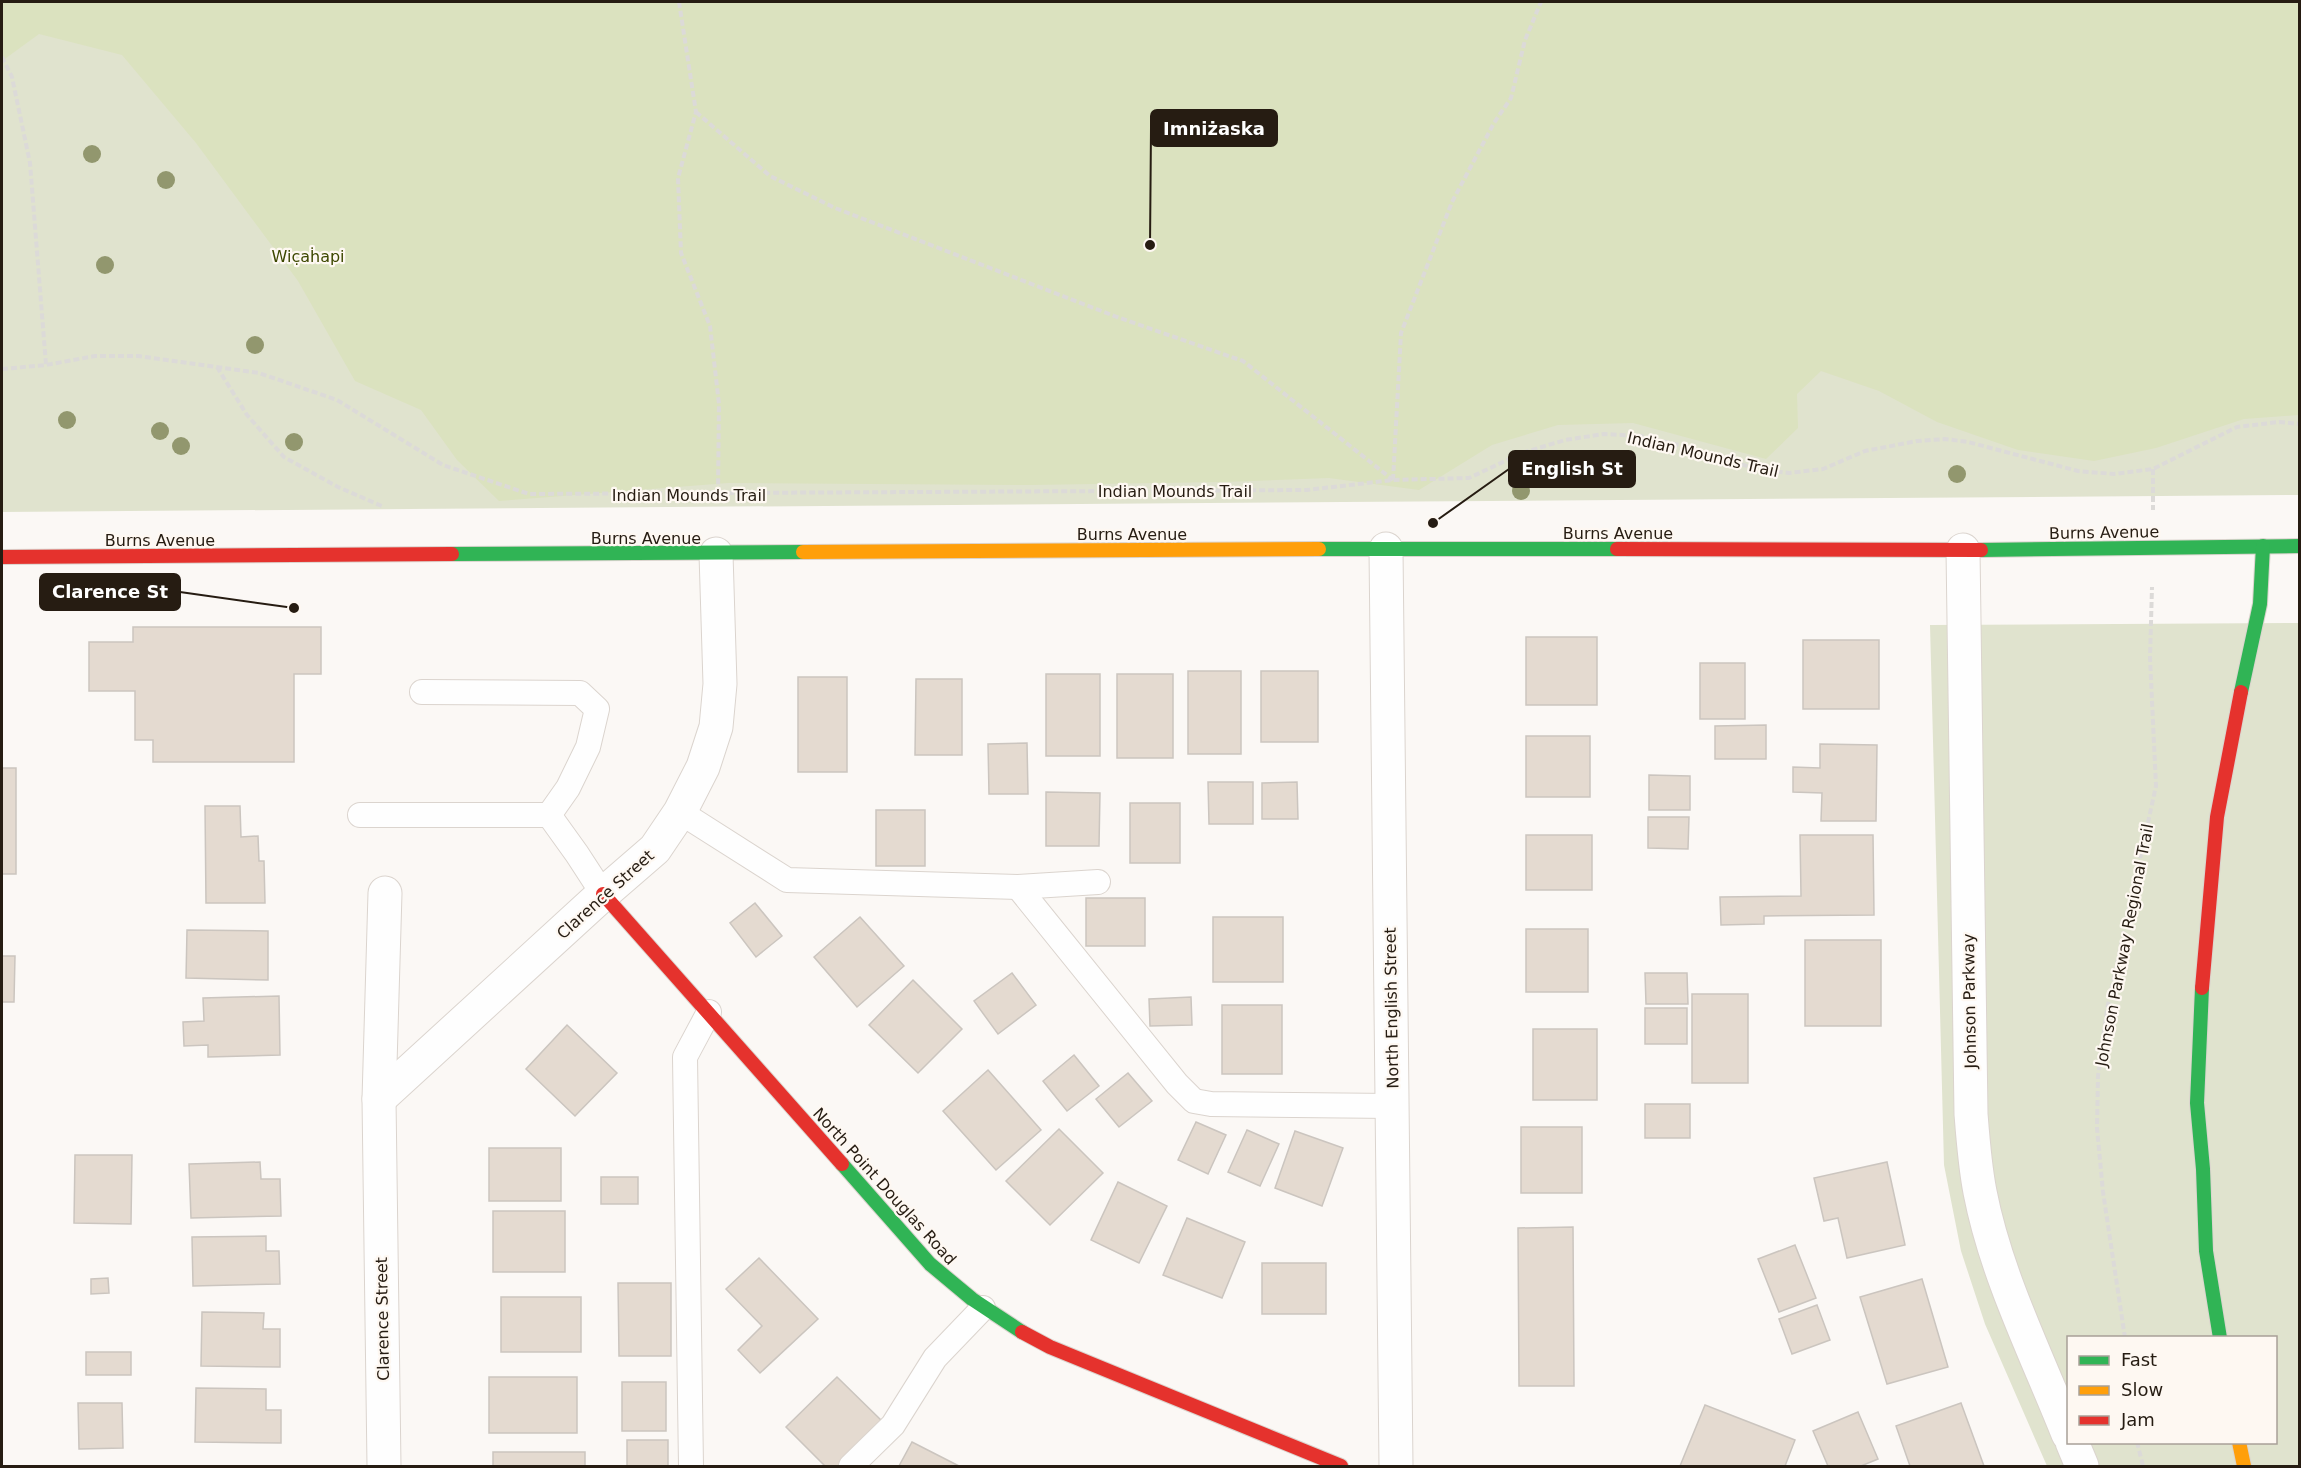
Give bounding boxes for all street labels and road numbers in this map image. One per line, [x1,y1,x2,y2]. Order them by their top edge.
street label: Indian Mounds Trail [1625,428,1780,481]
street label: Indian Mounds Trail [1098,482,1252,501]
street label: Indian Mounds Trail [612,486,766,505]
street label: Burns Avenue [2049,522,2159,543]
street label: Burns Avenue [1563,524,1673,543]
street label: Burns Avenue [1077,525,1187,544]
street label: Burns Avenue [591,529,701,548]
street label: Burns Avenue [105,531,215,550]
street label: Johnson Parkway Regional Trail [2091,822,2157,1069]
street label: Clarence Street [553,846,658,943]
street label: North English Street [1381,927,1402,1089]
street label: Johnson Parkway [1959,933,1980,1070]
street label: North Point Douglas Road [809,1104,960,1269]
street label: Clarence Street [372,1257,393,1381]

